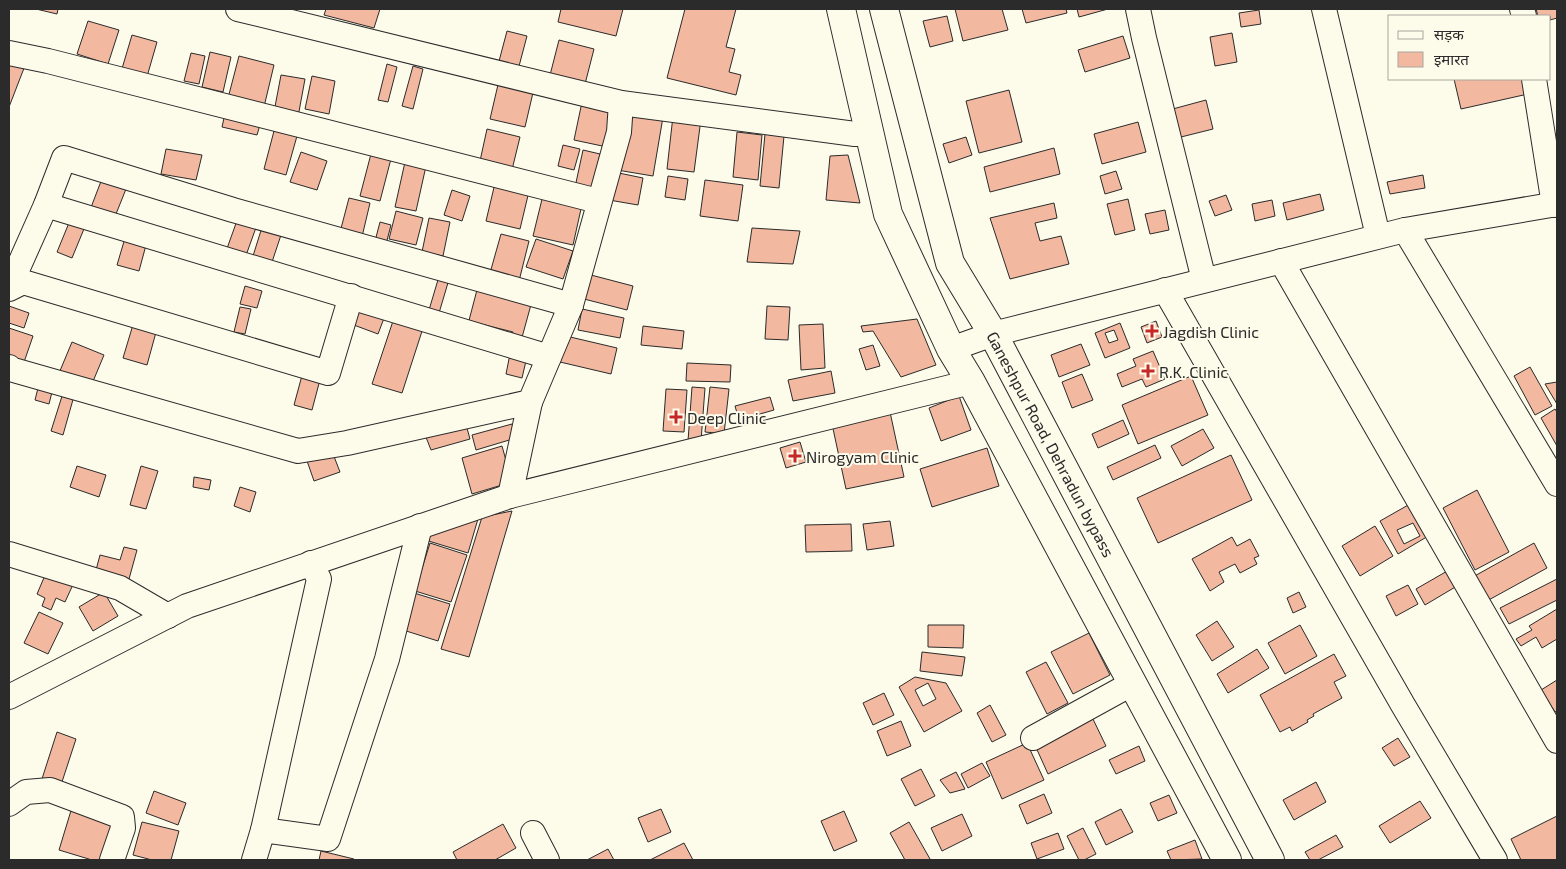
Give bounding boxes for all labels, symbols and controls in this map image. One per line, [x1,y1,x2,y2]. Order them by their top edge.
legend [1388,15,1551,80]
text: सड़क [1434,25,1464,43]
text: इमारत [1434,50,1469,68]
place label: Jagdish Clinic [1163,322,1259,341]
marker: Jagdish Clinic [1145,324,1159,338]
street label: Ganeshpur Road, Dehradun bypass [983,328,1119,560]
place label: R.K. Clinic [1159,362,1228,381]
marker: R.K. Clinic [1141,364,1155,378]
place label: Deep Clinic [687,408,767,427]
marker: Deep Clinic [669,410,683,424]
place label: Nirogyam Clinic [806,447,919,466]
marker: Nirogyam Clinic [788,449,802,463]

